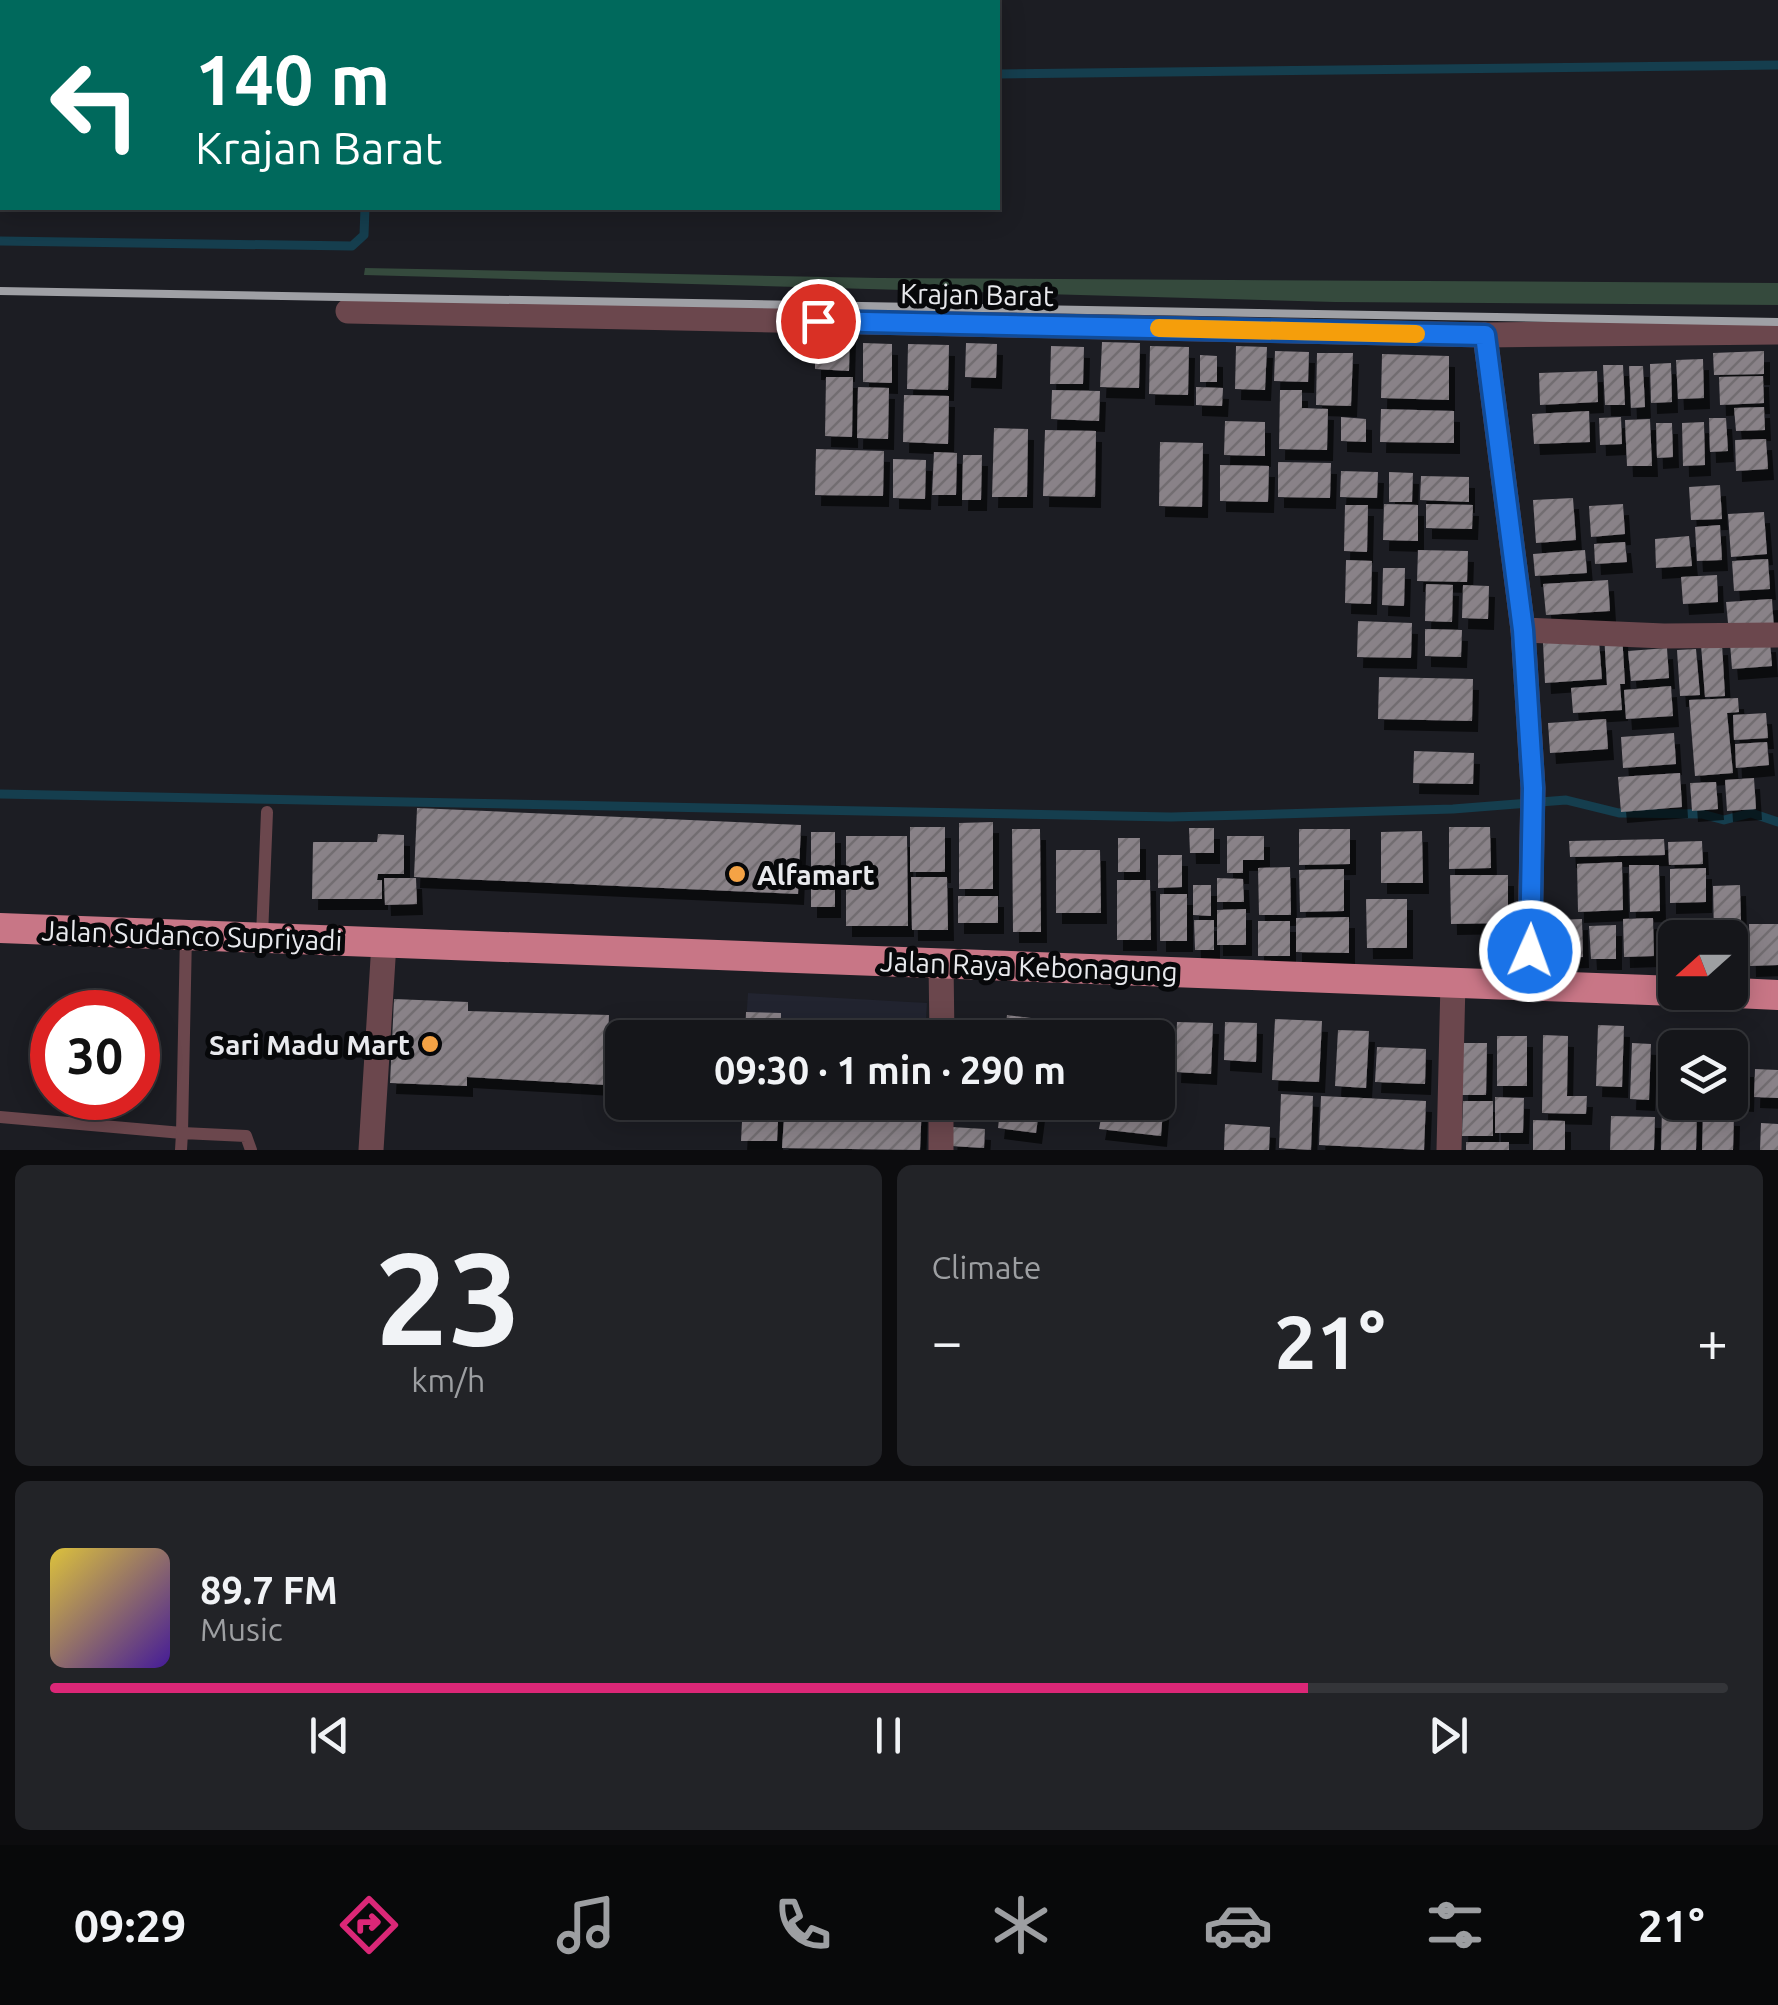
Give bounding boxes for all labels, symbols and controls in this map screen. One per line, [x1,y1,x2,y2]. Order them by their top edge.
icon: left [30,40,160,170]
text: 140 m [195,40,390,118]
text: Krajan Barat [195,122,442,173]
street label: Krajan Barat [900,277,1054,311]
pin [776,279,861,364]
icon: arrive [791,294,846,349]
place label: Alfamart [757,859,875,890]
marker: Alfamart [726,863,748,885]
position arrow [1478,899,1582,1003]
street label: Jalan Sudanco Supriyadi [41,914,343,956]
north arrow [1658,920,1748,1010]
map controls [1658,920,1748,1120]
street label: Jalan Raya Kebonagung [880,945,1178,987]
speed limit sign: 30 [30,990,160,1120]
place label: Sari Madu Mart [209,1029,410,1060]
button: layers [1658,1030,1748,1120]
marker: Sari Madu Mart [419,1033,441,1055]
text: 09:30 · 1 min · 290 m [714,1049,1066,1091]
text: 23 [375,1224,522,1370]
text: Climate [932,1249,1042,1285]
text: 21° [1274,1299,1385,1383]
text: − [932,1310,963,1371]
text: + [1697,1310,1728,1371]
text: km/h [411,1362,485,1398]
text: 89.7 FM [200,1569,338,1611]
text: Music [200,1611,283,1647]
icon: previous [302,1708,357,1763]
icon: pause [861,1708,916,1763]
icon: next [1421,1708,1476,1763]
icon: directions [334,1890,404,1960]
icon: music [551,1890,621,1960]
icon: phone [768,1890,838,1960]
icon: climate [986,1890,1056,1960]
icon: car [1203,1890,1273,1960]
icon: filters [1420,1890,1490,1960]
text: 09:29 [74,1900,186,1951]
text: 21° [1638,1900,1704,1951]

